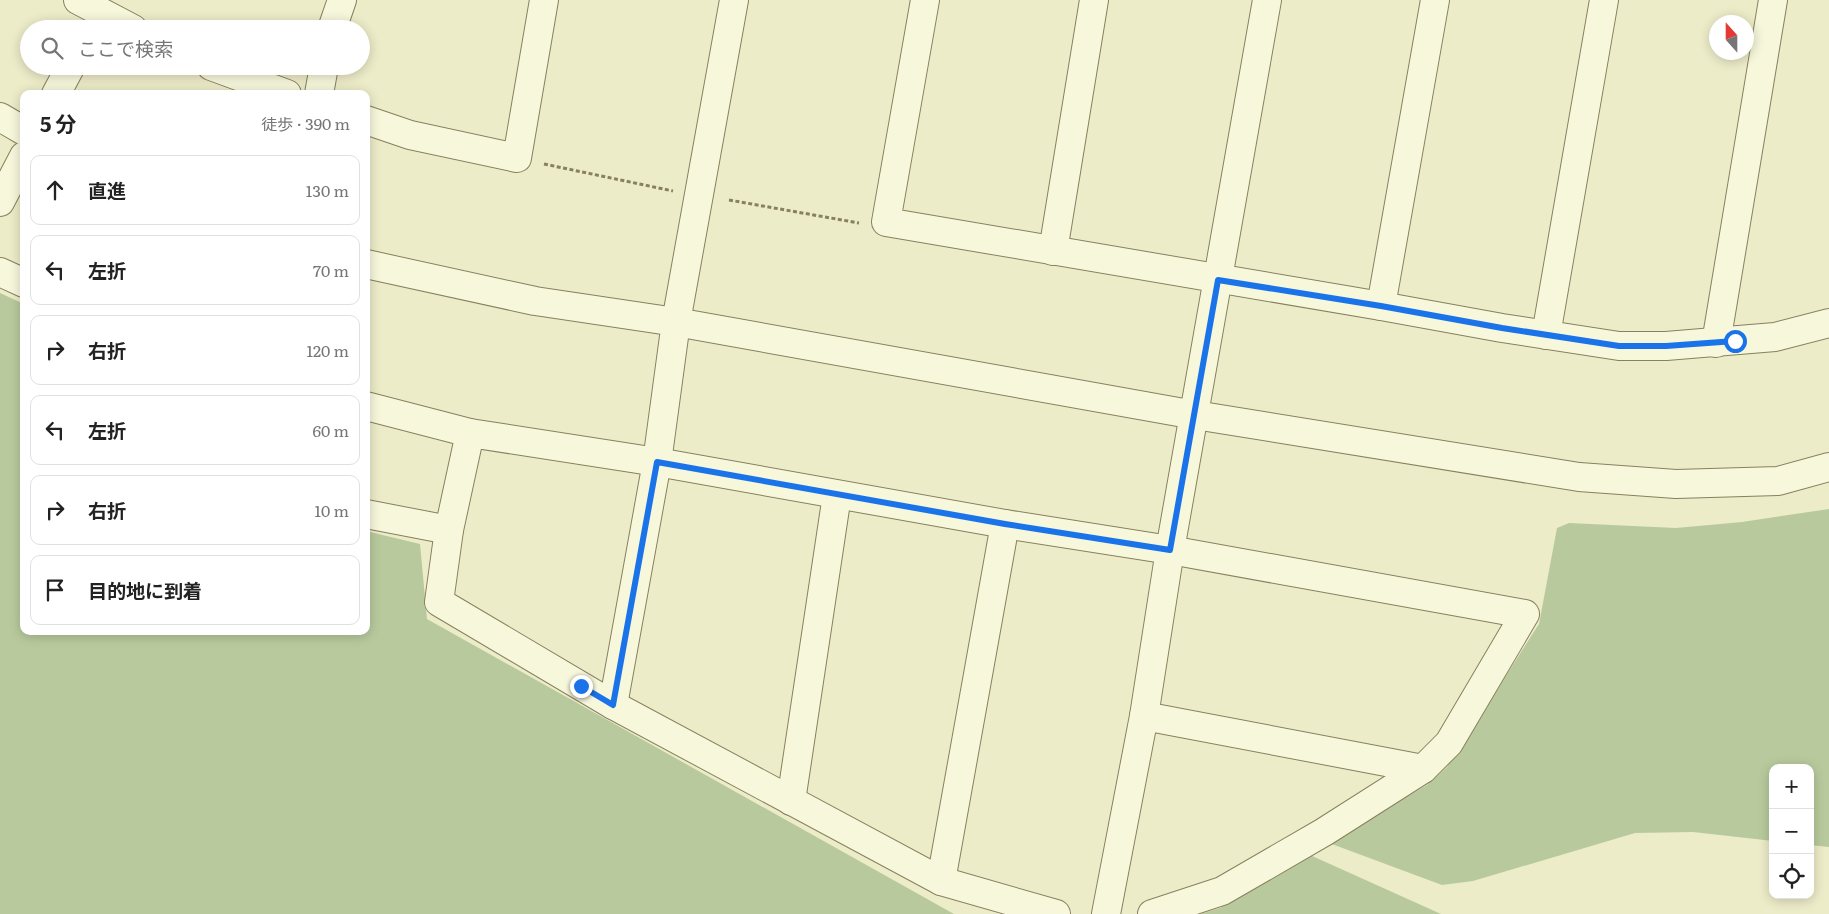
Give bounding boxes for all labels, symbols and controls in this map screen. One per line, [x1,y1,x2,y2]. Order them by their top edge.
north arrow [1709,15,1754,60]
search box [20,20,370,75]
icon: search [38,34,66,62]
text: ここで検索 [78,34,173,62]
text: 5 分 [40,107,77,138]
text: 徒歩 · 390 m [261,111,350,135]
icon: ahead [41,176,69,204]
text: 直進 [88,176,126,204]
text: 130 m [306,178,349,202]
icon: left [41,256,69,284]
text: 左折 [88,256,126,284]
text: 70 m [313,258,349,282]
route start [1724,330,1747,353]
icon: right [41,336,69,364]
text: 右折 [88,336,126,364]
text: 120 m [306,338,349,362]
icon: left [41,416,69,444]
text: 左折 [88,416,126,444]
text: 60 m [312,418,349,442]
icon: right [41,496,69,524]
text: 右折 [88,496,126,524]
text: 10 m [315,498,349,522]
icon: arrive [41,576,69,604]
text: 目的地に到着 [88,576,202,604]
route end [570,675,593,698]
map controls [1769,764,1814,899]
button: + [1769,764,1814,809]
button: − [1769,809,1814,854]
button: locate [1769,854,1814,899]

